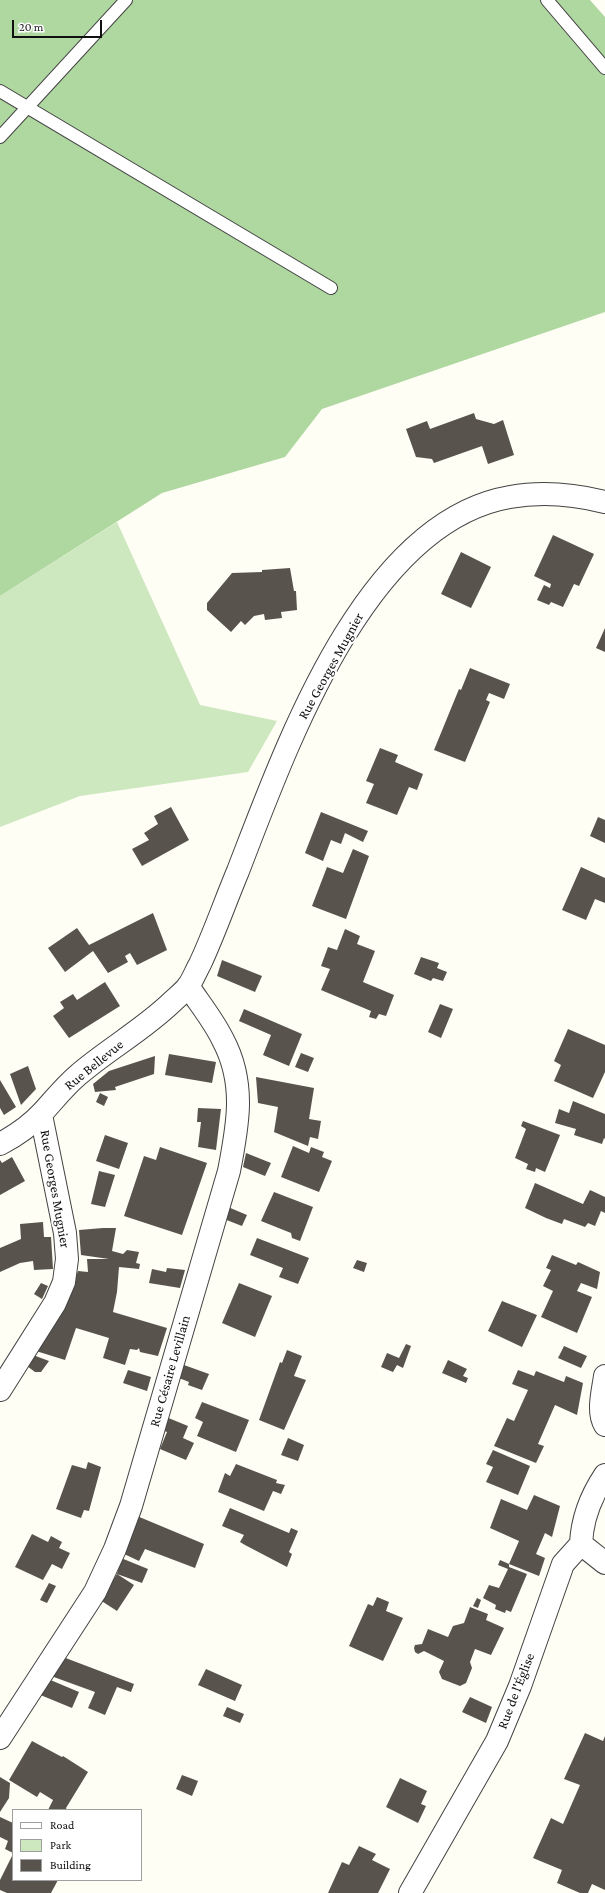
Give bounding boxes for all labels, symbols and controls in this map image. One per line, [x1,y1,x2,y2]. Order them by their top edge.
scale bar [14,12,104,38]
text: 20 m [19,20,43,34]
street label: Rue Georges Mugnier [295,610,367,722]
street label: Rue Bellevue [61,1036,127,1094]
street label: Rue Georges Mugnier [36,1129,74,1249]
street label: Rue Césaire Levillain [146,1313,194,1429]
street label: Rue de l'Église [494,1651,538,1731]
legend [12,1809,142,1881]
text: Road [50,1818,74,1832]
text: Park [50,1838,71,1852]
text: Building [50,1858,91,1872]

